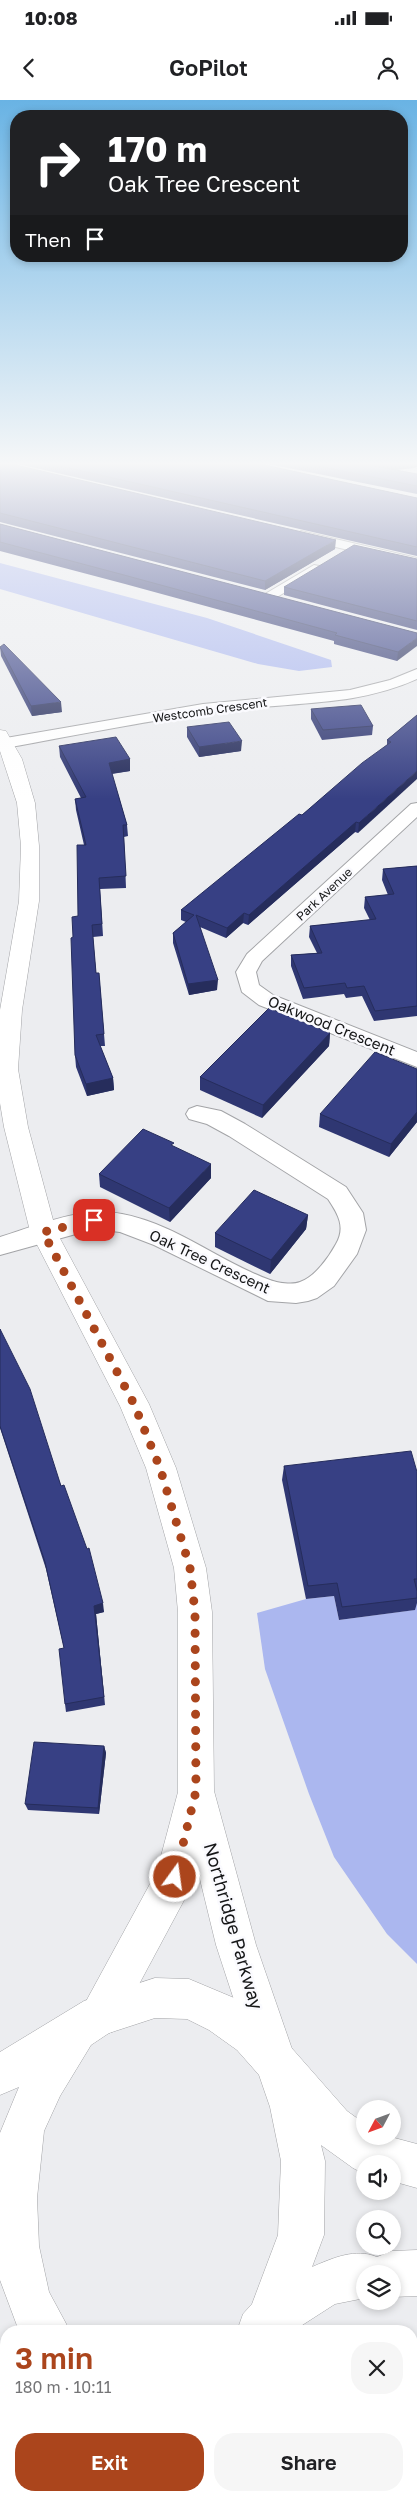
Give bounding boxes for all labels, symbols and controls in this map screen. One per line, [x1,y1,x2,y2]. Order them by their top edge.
text: 10:08 [25,6,78,29]
icon: back [15,54,43,82]
text: GoPilot [169,54,248,81]
icon: person [374,54,402,82]
text: 170 m [108,128,207,170]
icon: right [25,130,90,195]
text: Oak Tree Crescent [108,170,300,197]
icon: arrive [81,225,109,253]
text: Then [25,228,71,251]
street label: Westcomb Crescent [152,695,268,725]
street label: Park Avenue [293,864,355,924]
street label: Oakwood Crescent [266,991,398,1059]
pin [73,1199,115,1241]
icon: arrive [80,1206,108,1234]
street label: Oak Tree Crescent [147,1225,273,1297]
street label: Northridge Parkway [200,1840,268,2012]
position arrow [148,1850,200,1902]
north arrow [356,2100,401,2145]
map controls [356,2100,401,2310]
button: sound [356,2155,401,2200]
button: search [356,2210,401,2255]
button: layers [356,2265,401,2310]
text: 3 min [15,2340,93,2376]
button: close [351,2342,403,2394]
text: 180 m · 10:11 [15,2377,111,2397]
button: Exit [15,2433,204,2491]
button: Share [214,2433,403,2491]

